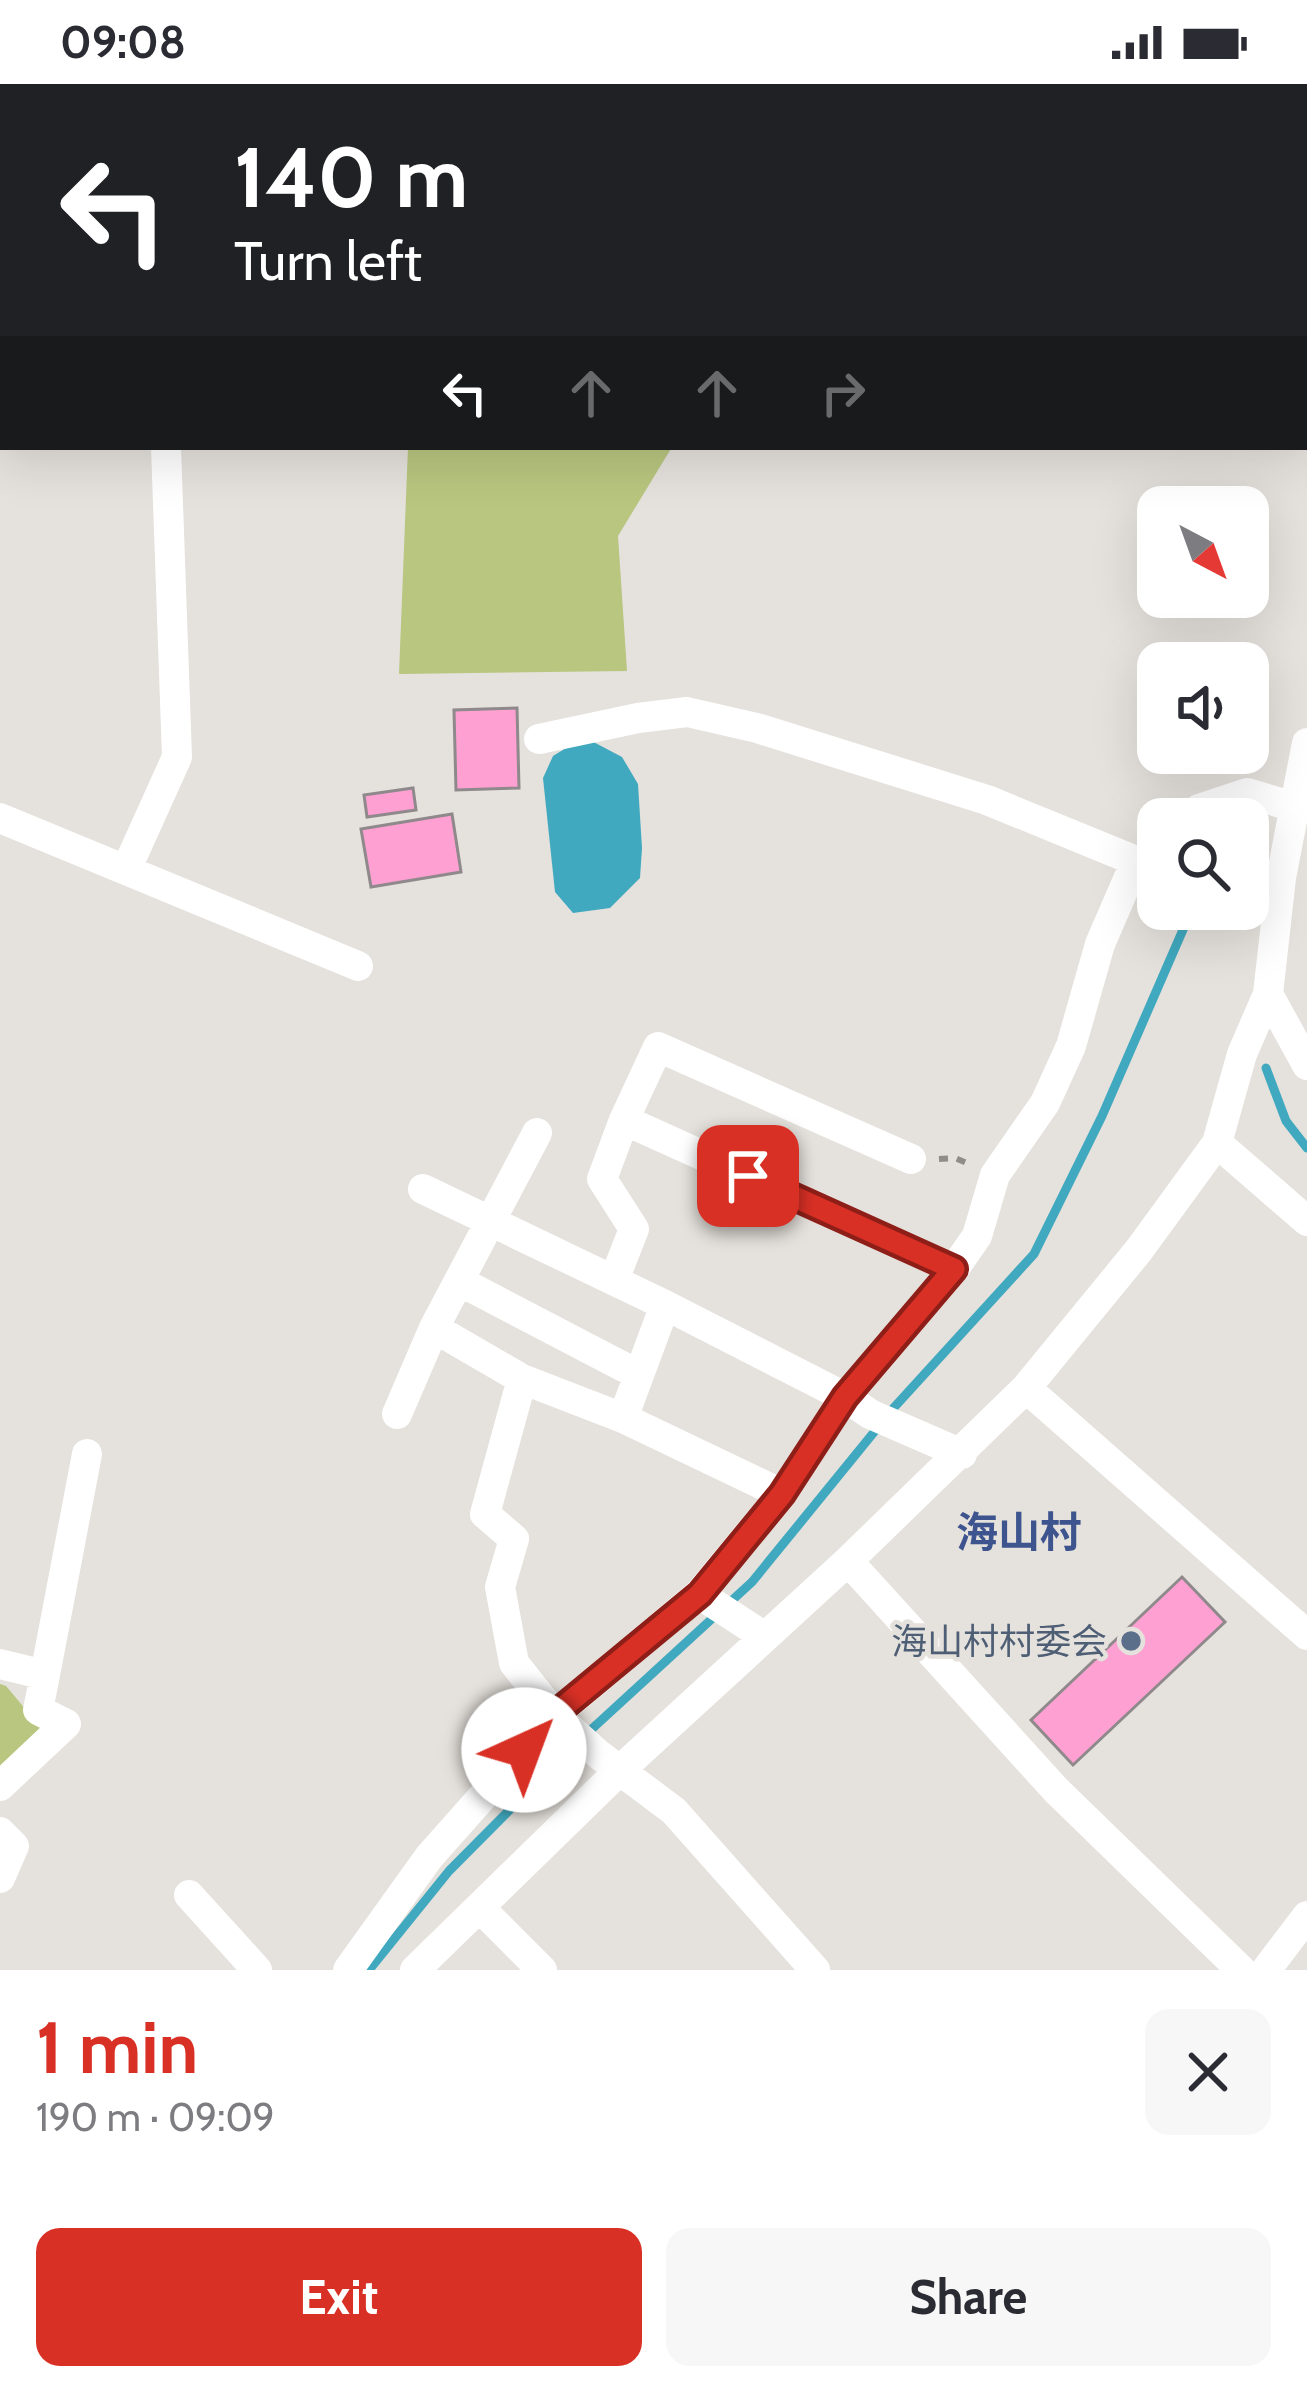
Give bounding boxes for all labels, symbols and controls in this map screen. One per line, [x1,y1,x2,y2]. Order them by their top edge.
text: 09:08 [60,15,186,69]
text: 140 m [234,126,468,228]
icon: left [36,132,192,288]
text: Turn left [234,228,422,294]
icon: left [432,360,498,426]
icon: ahead [558,360,624,426]
icon: ahead [684,360,750,426]
icon: right [810,360,876,426]
north arrow [1137,486,1269,618]
map controls [1137,486,1269,930]
button: sound [1137,642,1269,774]
button: search [1137,798,1269,930]
pin [697,1125,799,1227]
icon: arrive [715,1143,781,1209]
district label: 海山村 [956,1506,1082,1558]
place label: 海山村村委会 [891,1619,1107,1663]
marker: 海山村村委会 [1118,1628,1144,1654]
position arrow [461,1687,587,1813]
text: 1 min [36,2004,198,2091]
button: close [1145,2009,1271,2135]
text: 190 m · 09:09 [36,2093,275,2141]
button: Exit [36,2228,642,2366]
button: Share [666,2228,1271,2366]

